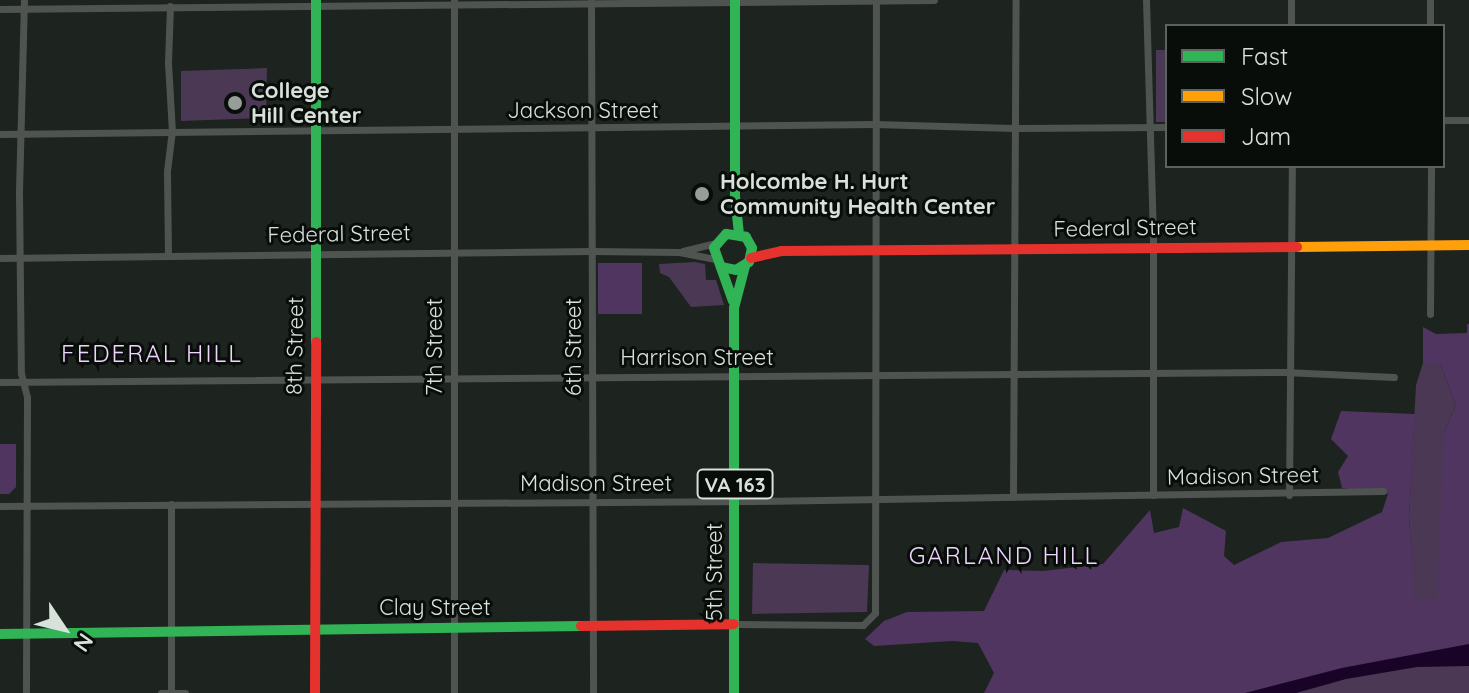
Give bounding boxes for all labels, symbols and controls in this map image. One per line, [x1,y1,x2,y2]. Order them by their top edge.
legend [1165,24,1445,168]
text: Fast [1241,41,1288,71]
place label: College Hill Center [251,77,361,128]
text: Slow [1241,81,1292,111]
marker: College Hill Center [226,94,244,112]
street label: Jackson Street [507,98,659,124]
text: Jam [1241,121,1291,151]
place label: Holcombe H. Hurt Community Health Center [720,168,995,220]
marker: Holcombe H. Hurt Community Health Center [691,183,713,205]
street label: Federal Street [1053,214,1197,242]
street label: Federal Street [267,220,411,248]
street label: 8th Street [281,297,309,395]
street label: 7th Street [422,298,448,396]
street label: 6th Street [561,298,587,396]
district label: FEDERAL HILL [61,340,243,368]
street label: Harrison Street [620,345,774,371]
street label: Madison Street [1167,461,1319,491]
road number: VA 163 [695,468,775,500]
street label: Madison Street [520,471,672,497]
street label: 5th Street [702,523,728,621]
district label: GARLAND HILL [909,542,1099,570]
north arrow [24,589,104,669]
street label: Clay Street [379,595,491,621]
text: N [68,628,100,657]

